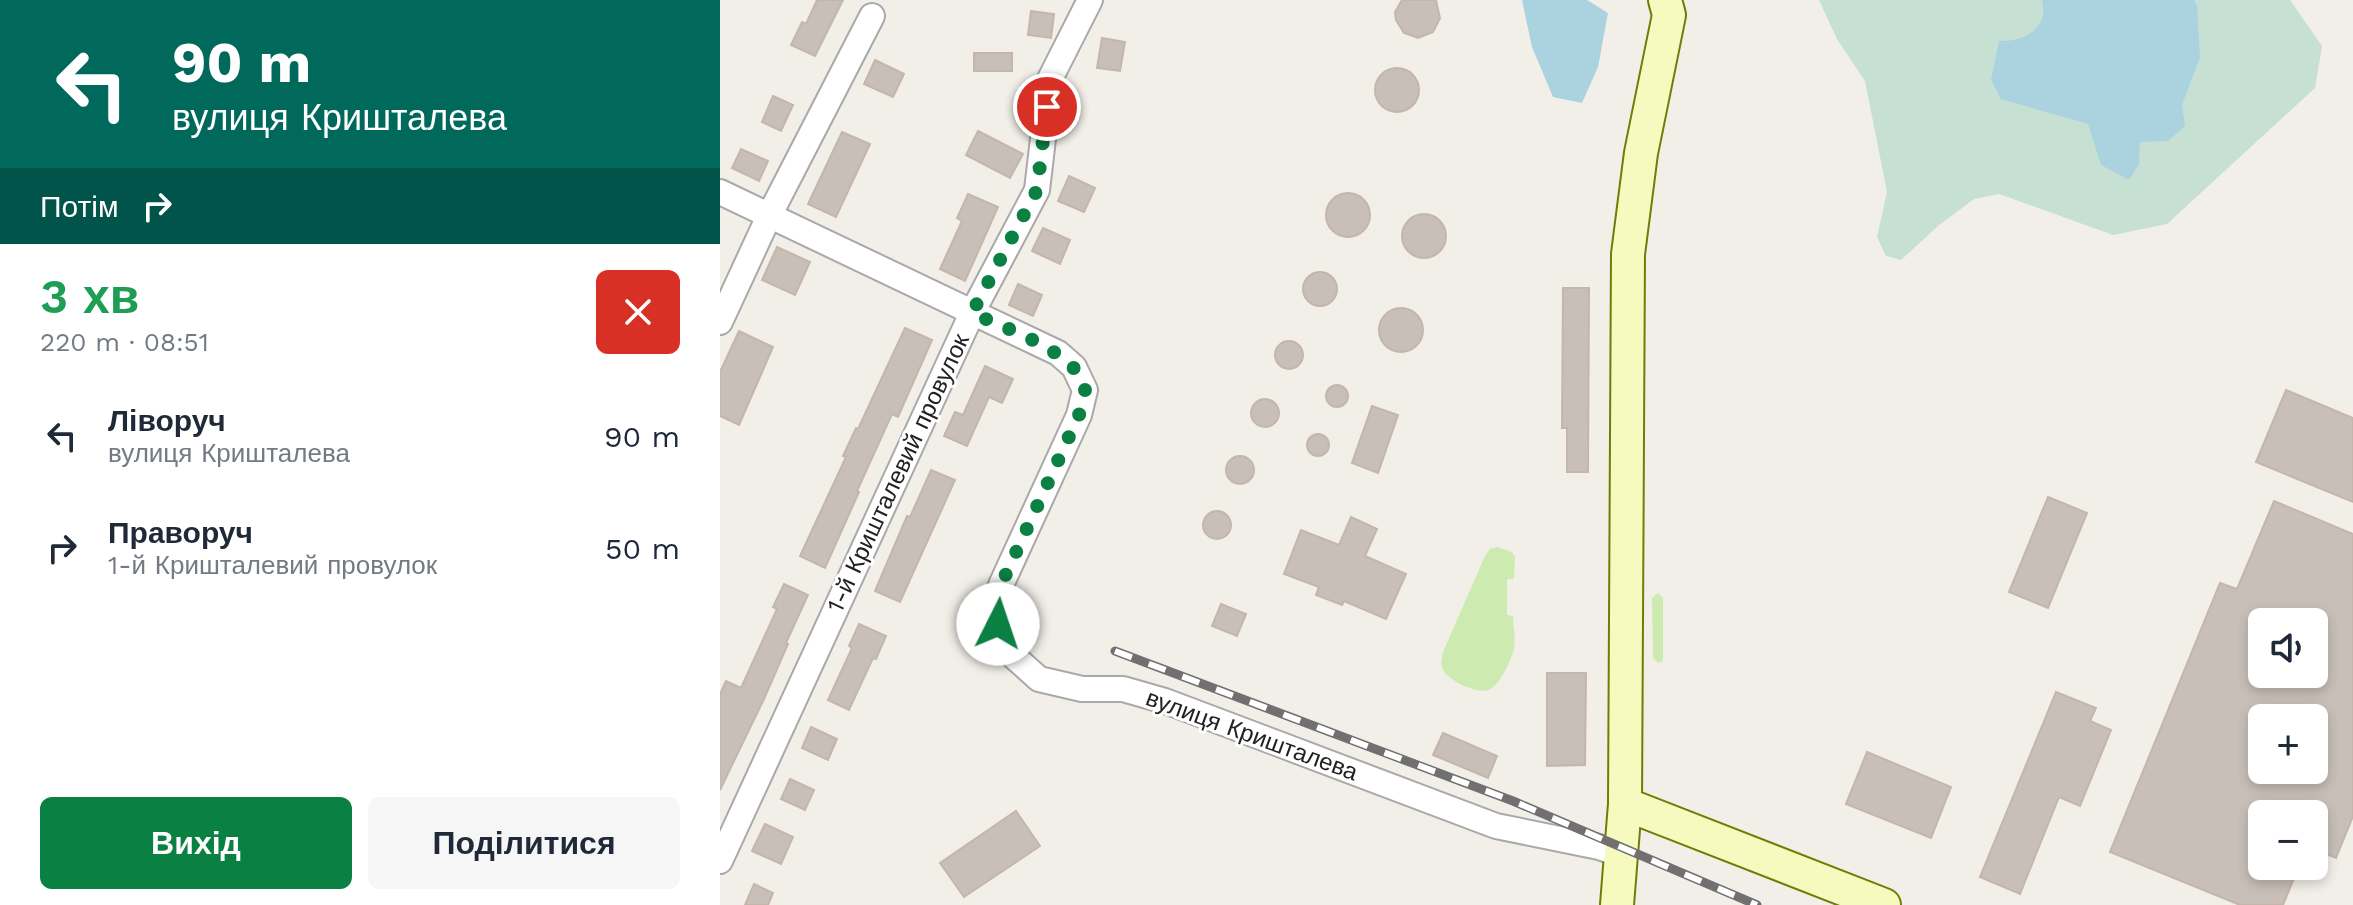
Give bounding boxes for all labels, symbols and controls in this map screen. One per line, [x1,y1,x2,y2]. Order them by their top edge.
text: 90 m [172,30,311,96]
icon: left [40,32,144,136]
pin [1013,73,1081,141]
icon: arrive [1025,85,1069,129]
text: вулиця Кришталева [172,97,507,139]
icon: right [135,184,179,228]
text: Потім [40,189,119,224]
text: 3 хв [40,268,139,325]
button: close [596,270,680,354]
text: 220 m · 08:51 [40,327,209,357]
street label: 1-й Кришталевий провулок [821,329,975,617]
text: Ліворуч [108,403,226,438]
icon: left [40,414,84,458]
text: 90 m [604,419,680,454]
text: вулиця Кришталева [108,438,350,468]
text: Праворуч [108,515,253,550]
icon: right [40,526,84,570]
text: 50 m [605,531,680,566]
text: 1-й Кришталевий провулок [108,550,437,580]
position arrow [956,582,1040,666]
map controls [2248,608,2328,880]
button: sound [2248,608,2328,688]
street label: вулиця Кришталева [1142,684,1362,787]
button: + [2248,704,2328,784]
button: Вихід [40,797,352,889]
button: Поділитися [368,797,680,889]
button: − [2248,800,2328,880]

